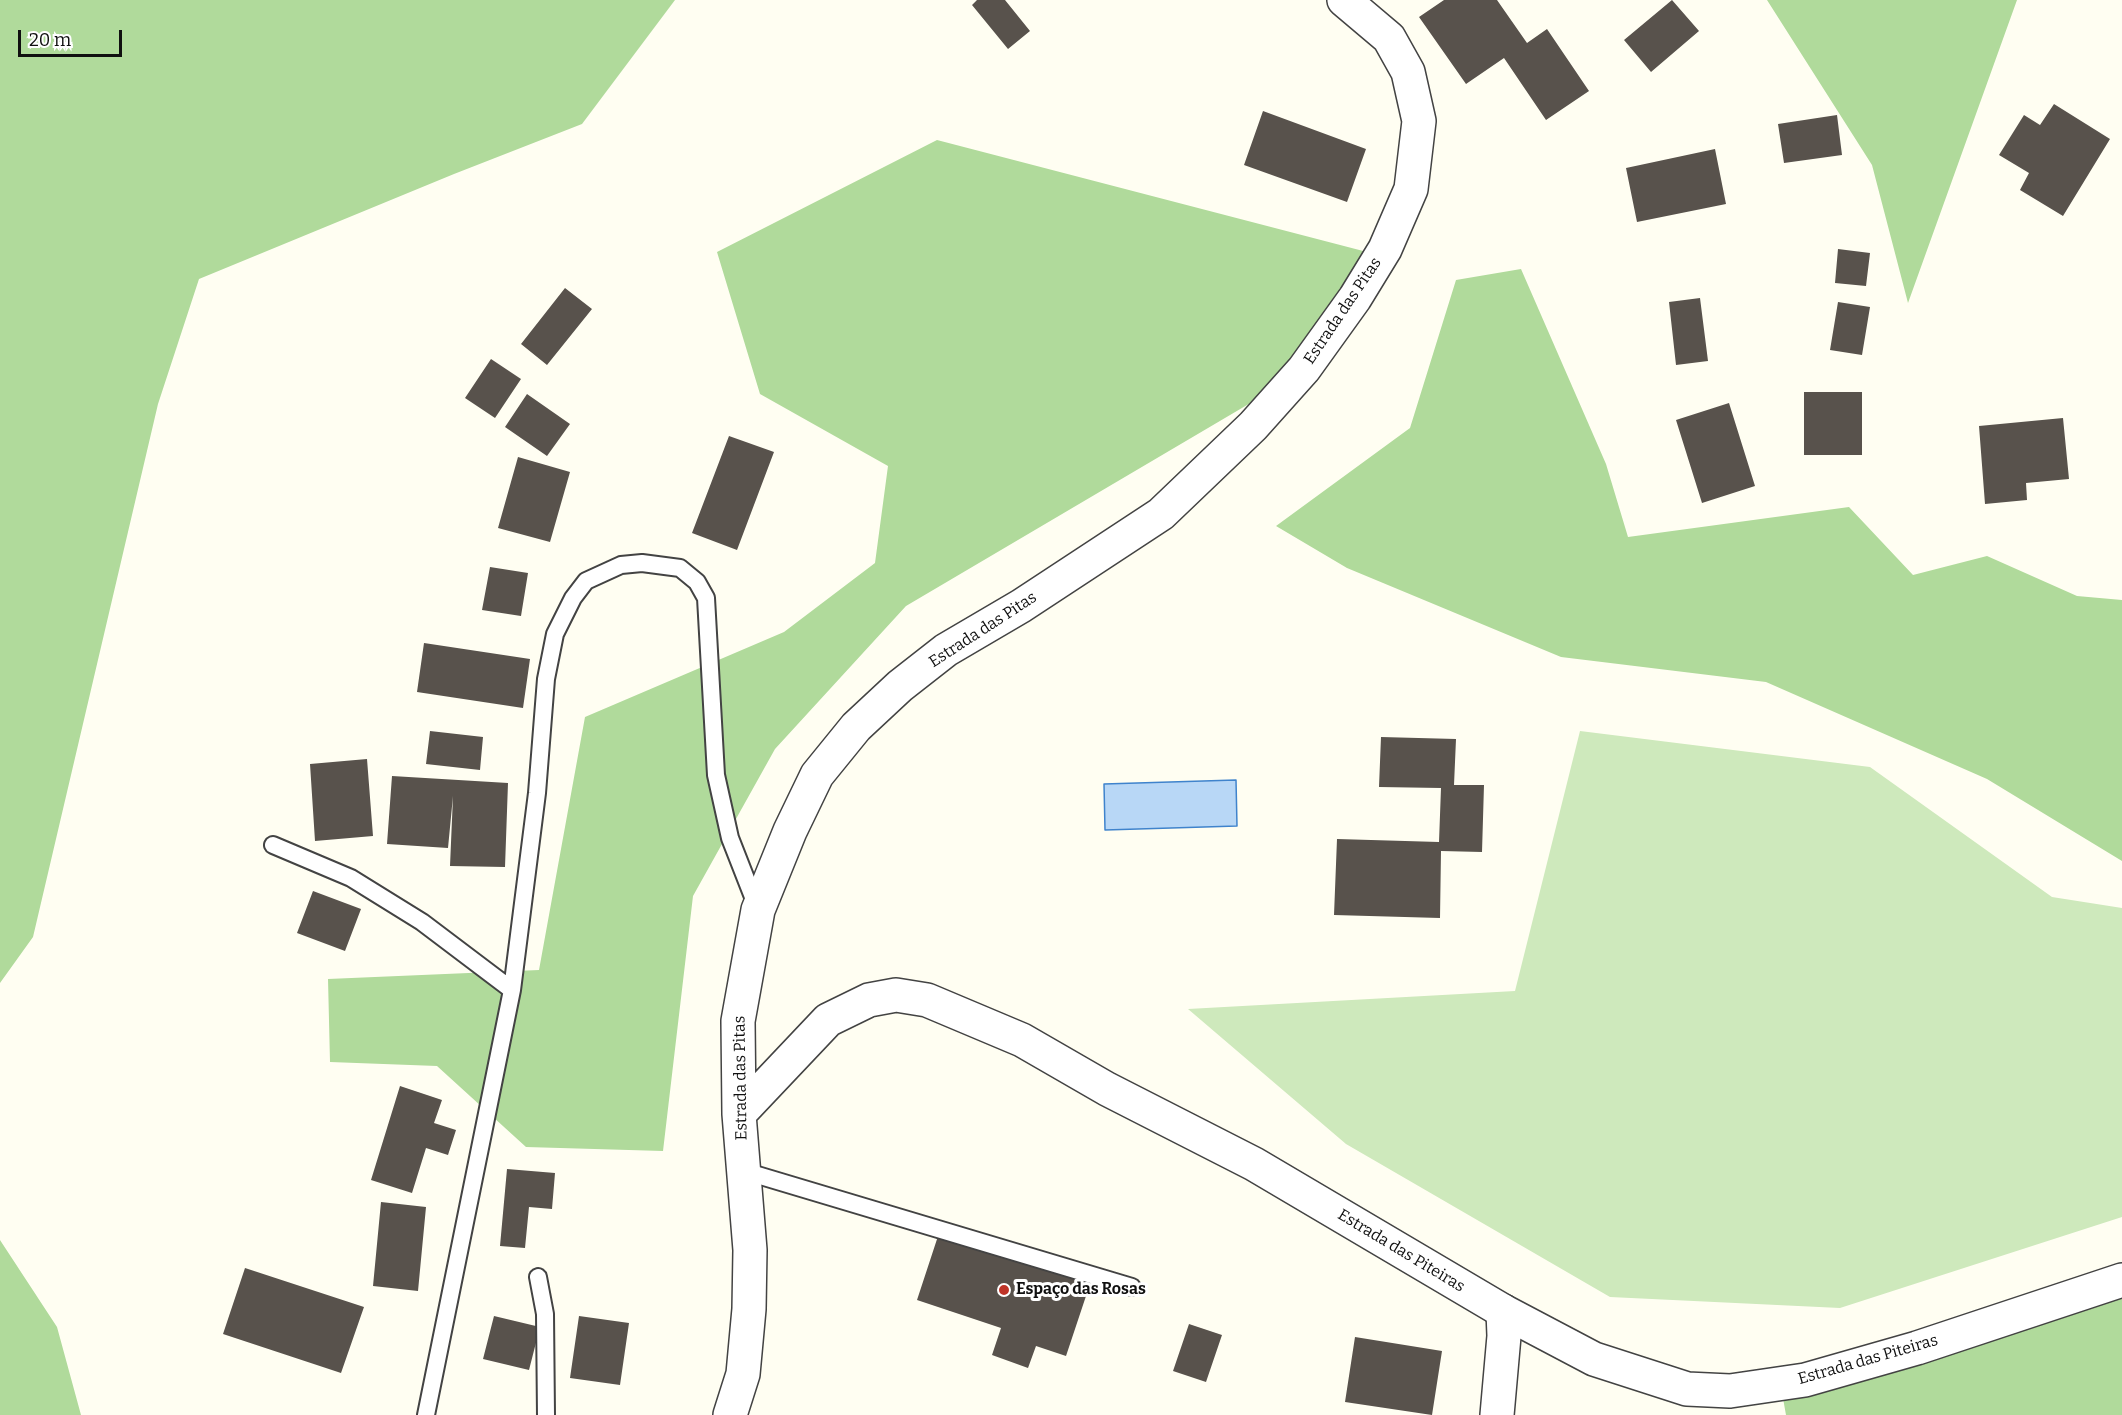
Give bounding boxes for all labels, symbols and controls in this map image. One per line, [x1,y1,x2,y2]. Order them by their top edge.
scale bar [21,18,124,56]
text: 20 m [29,29,71,51]
street label: Estrada das Pitas [1300,254,1386,368]
street label: Estrada das Pitas [925,588,1041,672]
street label: Estrada das Pitas [730,1016,752,1140]
street label: Estrada das Piteiras [1334,1206,1468,1296]
place label: Espaço das Rosas [1016,1280,1146,1300]
marker: Espaço das Rosas [997,1283,1011,1297]
street label: Estrada das Piteiras [1796,1331,1940,1389]

